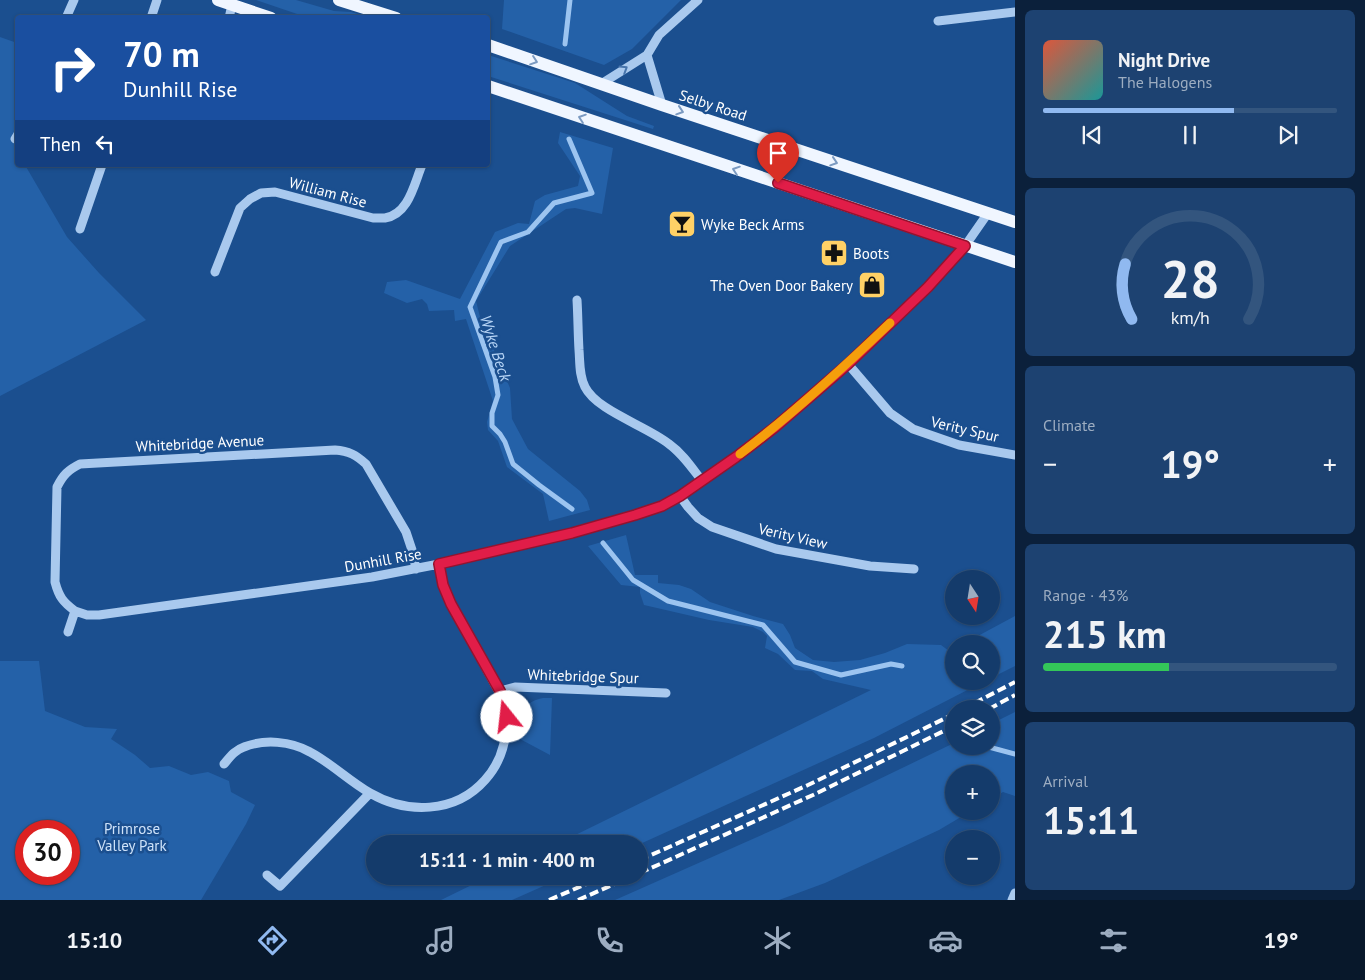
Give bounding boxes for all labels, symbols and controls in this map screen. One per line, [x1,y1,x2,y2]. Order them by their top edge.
text: 70 m [123,31,200,77]
icon: right [40,35,105,100]
text: Night Drive [1118,48,1210,72]
one-way arrow [529,55,537,65]
one-way arrow [618,66,627,76]
text: The Halogens [1118,72,1212,92]
text: Dunhill Rise [123,75,237,103]
street label: Selby Road [677,85,749,125]
one-way arrow [675,105,684,115]
one-way arrow [579,113,587,123]
icon: previous [1078,121,1106,149]
icon: pause [1176,121,1204,149]
icon: next [1274,121,1302,149]
icon: left [91,130,119,158]
text: Then [40,132,81,156]
pin [757,132,799,183]
icon: arrive [764,139,792,167]
one-way arrow [830,156,838,166]
one-way arrow [733,165,741,175]
street label: William Rise [287,173,369,211]
bar icon: Wyke Beck Arms [667,209,697,239]
place label: Wyke Beck Arms [701,215,804,234]
pharmacy icon: Boots [819,238,849,268]
place label: Boots [853,244,889,263]
text: 28 [1161,245,1219,312]
shop icon: The Oven Door Bakery [857,270,887,300]
place label: The Oven Door Bakery [710,276,853,295]
text: km/h [1170,306,1210,329]
water label: Wyke Beck [476,312,516,384]
street label: Verity Spur [928,412,1001,446]
text: Climate [1043,415,1095,435]
street label: Whitebridge Avenue [135,430,265,456]
text: 19° [1160,439,1220,488]
text: − [1043,445,1057,482]
text: + [1323,445,1337,482]
street label: Verity View [756,519,829,553]
street label: Dunhill Rise [343,544,423,576]
north arrow [945,570,1000,625]
map controls [945,570,1000,885]
text: Range · 43% [1043,585,1128,605]
text: 215 km [1043,609,1167,658]
button: search [945,635,1000,690]
street label: Whitebridge Spur [527,665,639,687]
position arrow [480,690,532,742]
button: layers [945,700,1000,755]
button: + [945,765,1000,820]
text: Arrival [1043,771,1088,791]
text: 15:11 [1043,795,1139,844]
park label: Primrose Valley Park [96,819,167,855]
speed limit sign: 30 [15,820,80,885]
button: − [945,830,1000,885]
text: 15:11 · 1 min · 400 m [419,848,595,872]
icon: directions [255,923,290,958]
icon: music [423,923,458,958]
icon: phone [592,923,627,958]
icon: climate [760,923,795,958]
icon: car [928,923,963,958]
icon: filters [1096,923,1131,958]
text: 15:10 [67,926,122,954]
text: 19° [1264,926,1298,954]

